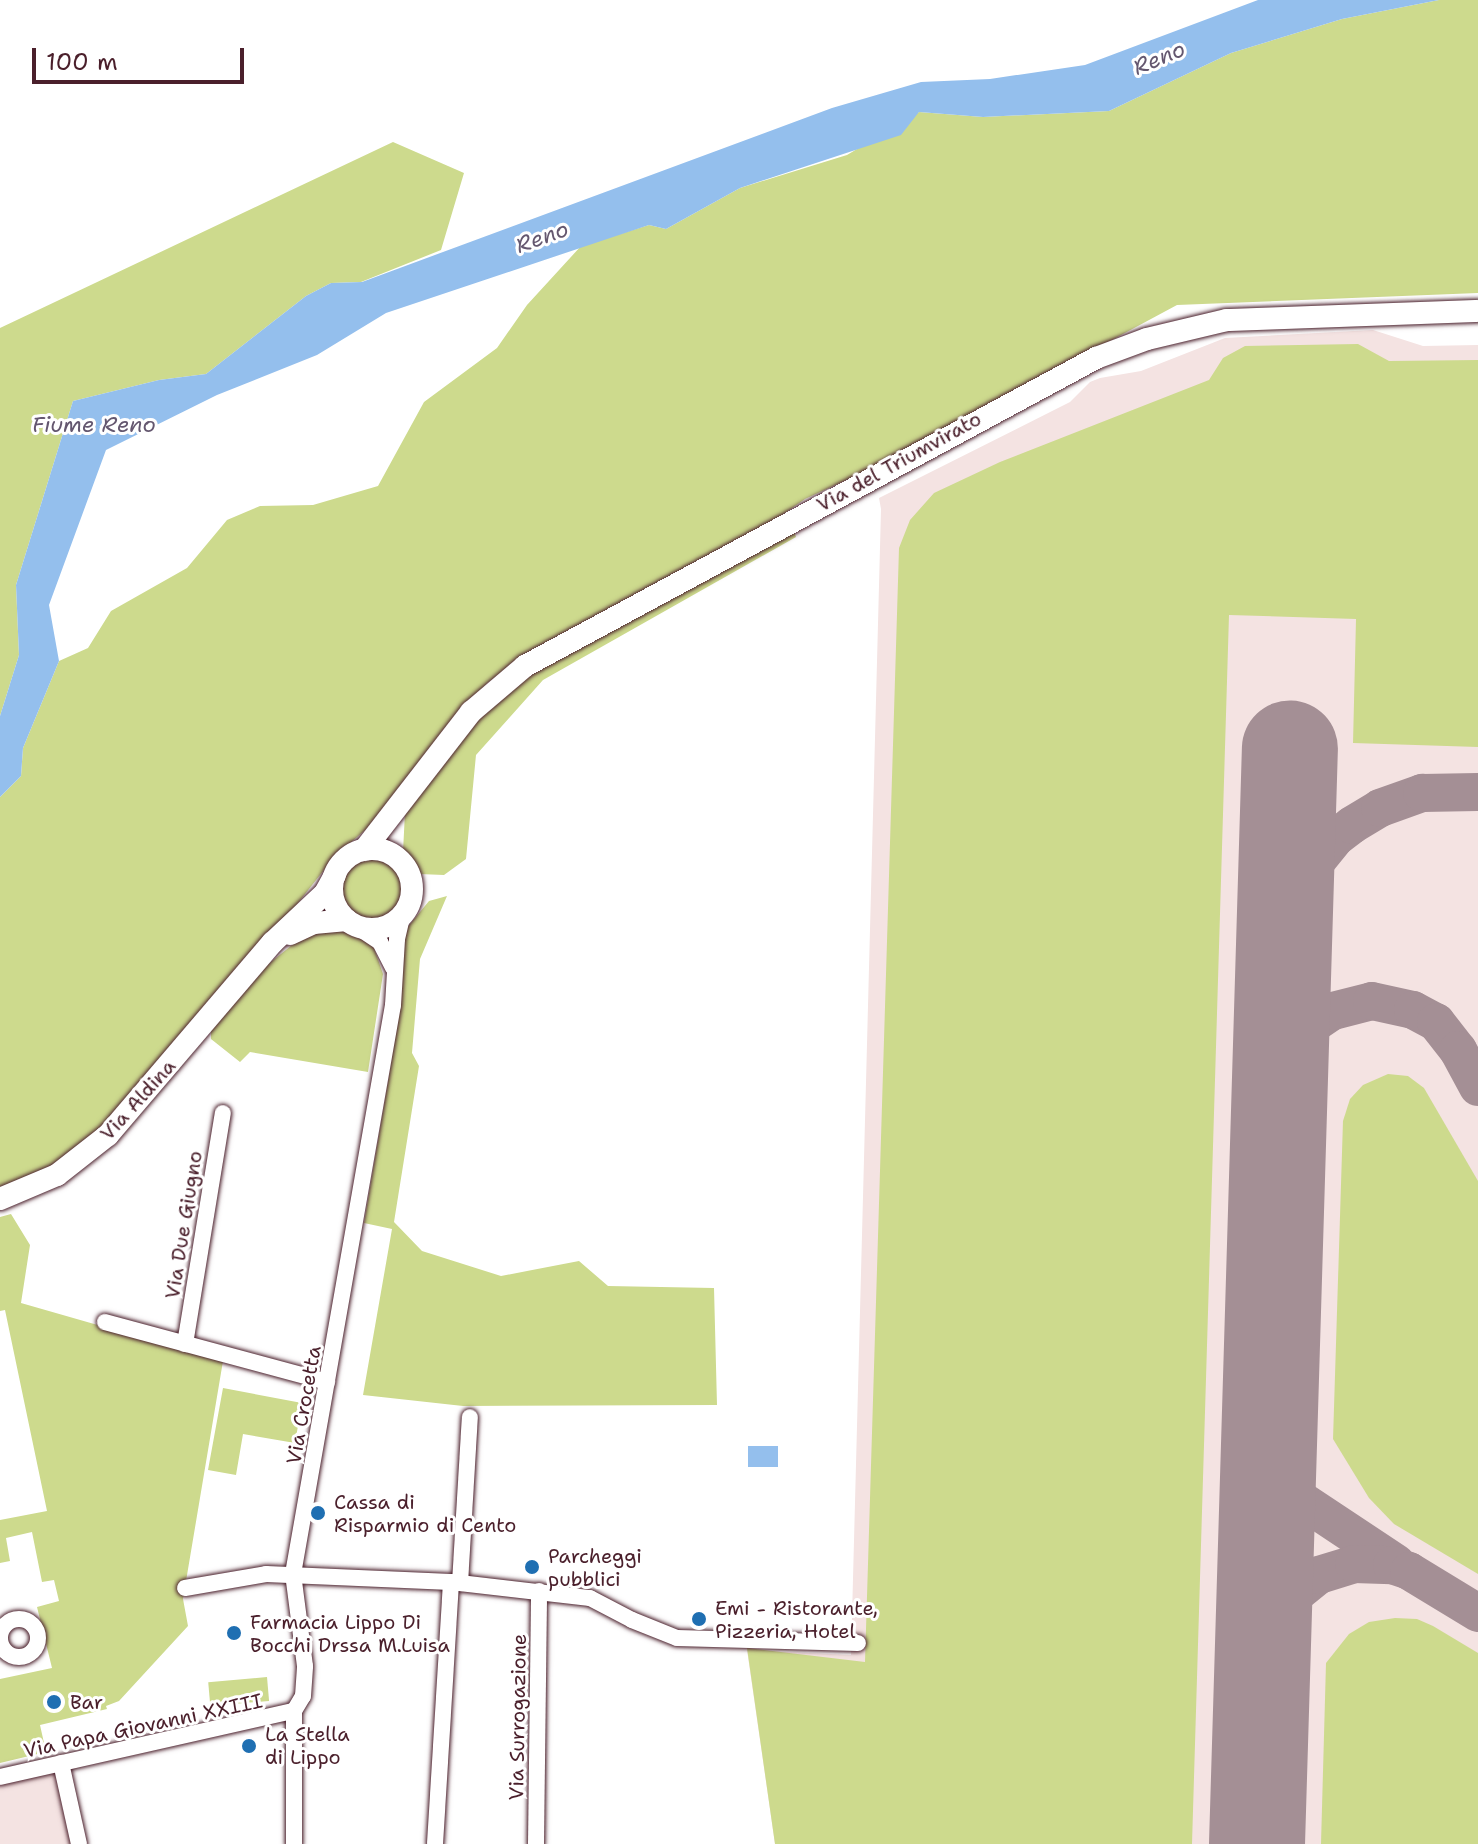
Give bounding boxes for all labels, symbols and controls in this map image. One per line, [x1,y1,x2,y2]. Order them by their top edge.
scale bar [36,32,248,82]
water label: Reno [1129,35,1189,81]
text: 100 m [46,46,118,78]
water label: Reno [512,215,572,259]
street label: Via del Triumvirato [813,407,985,517]
water label: Fiume Reno [32,412,156,438]
street label: Via Aldina [95,1054,181,1146]
street label: Via Due Giugno [160,1149,208,1301]
street label: Via Crocetta [282,1344,326,1466]
place label: Cassa di Risparmio di Cento [334,1490,516,1537]
marker: Cassa di Risparmio di Cento [309,1504,327,1522]
place label: Parcheggi pubblici [548,1544,642,1591]
marker: Parcheggi pubblici [523,1558,541,1576]
place label: Emi - Ristorante, Pizzeria, Hotel [715,1596,878,1643]
place label: Farmacia Lippo Di Bocchi Drssa M.Luisa [250,1610,450,1657]
marker: Emi - Ristorante, Pizzeria, Hotel [690,1610,708,1628]
marker: Farmacia Lippo Di Bocchi Drssa M.Luisa [225,1624,243,1642]
street label: Via Surrogazione [505,1634,531,1800]
street label: Via Papa Giovanni XXIII [21,1689,265,1763]
place label: Bar [70,1690,103,1714]
marker: Bar [45,1693,63,1711]
place label: La Stella di Lippo [265,1722,350,1769]
marker: La Stella di Lippo [240,1737,258,1755]

